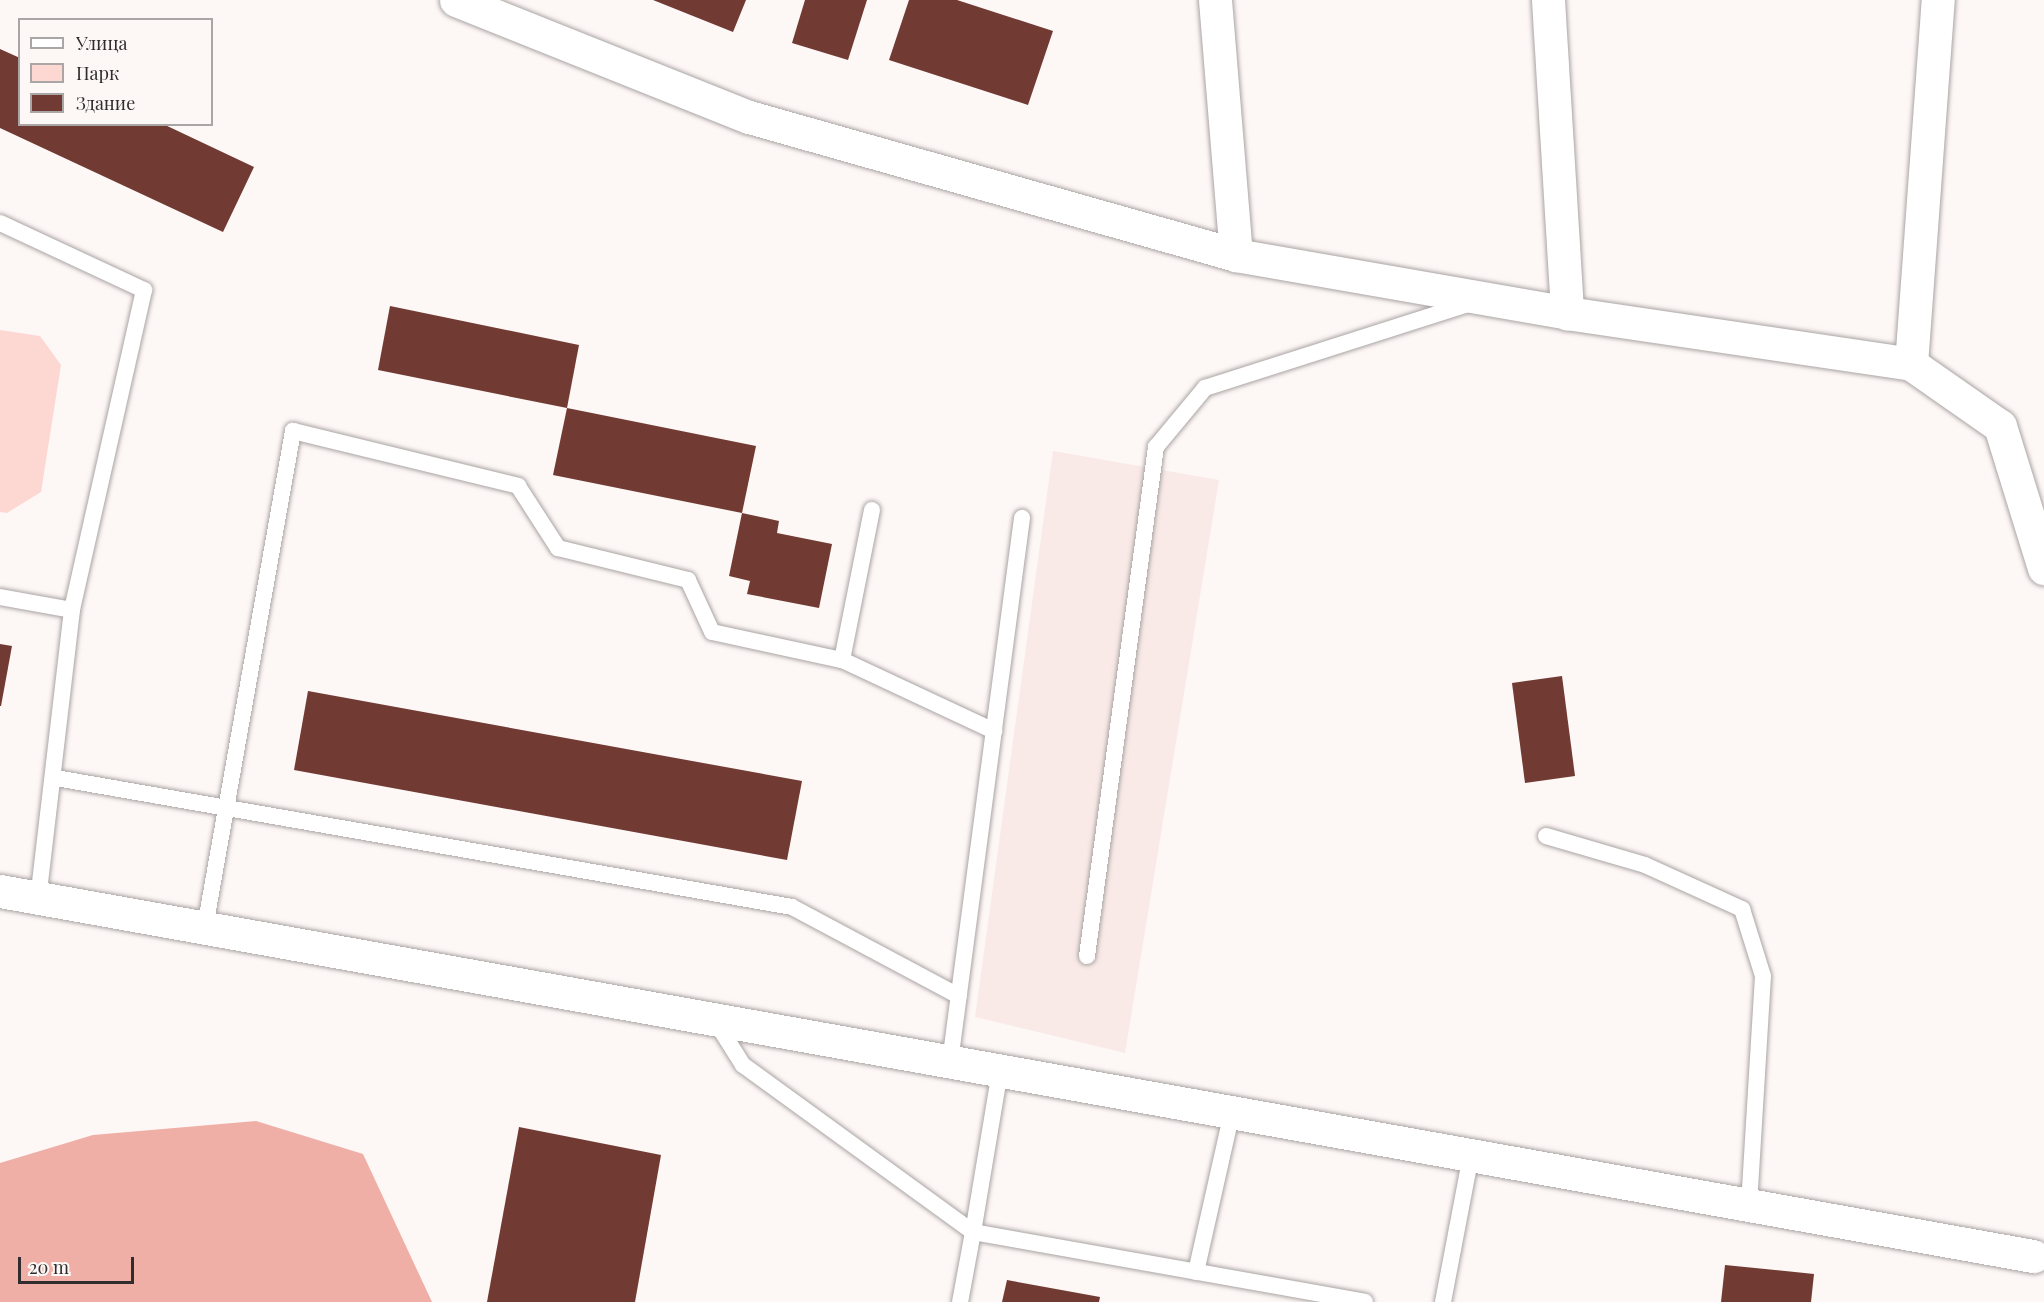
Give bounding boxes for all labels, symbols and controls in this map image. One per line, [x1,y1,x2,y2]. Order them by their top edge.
legend [18,18,213,126]
text: Улица [76,31,127,55]
text: Парк [76,61,119,85]
text: Здание [76,91,135,115]
scale bar [21,1245,136,1283]
text: 20 m [29,1255,69,1279]

